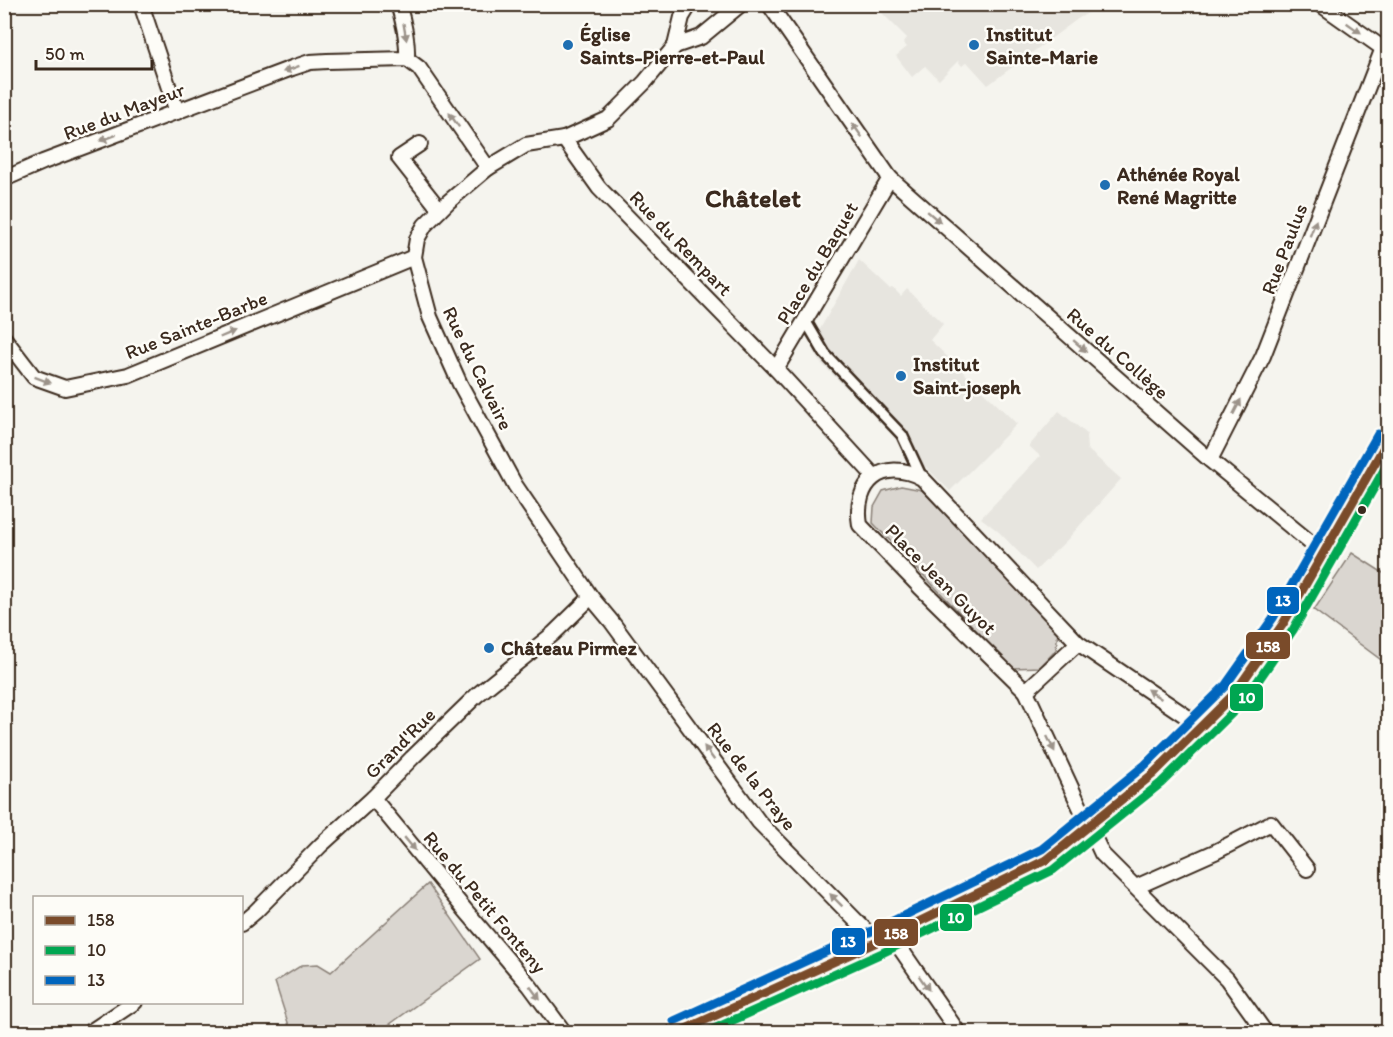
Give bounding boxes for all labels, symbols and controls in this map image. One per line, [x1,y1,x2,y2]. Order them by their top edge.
one-way arrow [401,22,410,41]
place label: Église Saints-Pierre-et-Paul [580,22,765,69]
place label: Institut Sainte-Marie [986,22,1098,69]
one-way arrow [1346,22,1362,34]
scale bar [36,33,152,71]
marker: Église Saints-Pierre-et-Paul [561,38,575,52]
marker: Institut Sainte-Marie [967,38,981,52]
text: 50 m [45,43,85,65]
one-way arrow [282,64,300,74]
street label: Rue du Mayeur [60,77,188,145]
one-way arrow [448,112,460,128]
one-way arrow [851,123,863,139]
one-way arrow [99,133,117,143]
place label: Athénée Royal René Magritte [1116,162,1240,210]
marker: Athénée Royal René Magritte [1098,178,1112,192]
district label: Châtelet [705,182,801,214]
street label: Rue du Rempart [625,185,738,301]
street label: Place du Baquet [771,197,863,329]
street label: Rue Paulus [1256,200,1312,298]
one-way arrow [926,211,942,224]
one-way arrow [1309,219,1318,237]
street label: Rue Sainte-Barbe [121,286,271,364]
street label: Rue du Calvaire [438,302,518,434]
street label: Rue du Collège [1062,302,1174,404]
one-way arrow [219,329,237,339]
one-way arrow [1073,339,1088,353]
place label: Institut Saint-joseph [913,352,1021,400]
marker: Institut Saint-joseph [894,369,908,383]
one-way arrow [34,376,52,386]
one-way arrow [1232,399,1242,416]
unlabelled marker [1356,504,1368,516]
street label: Place Jean Guyot [880,518,1002,640]
line badge: 13 [1266,586,1300,615]
text: 13 [1275,591,1291,610]
line badge: 158 [1245,631,1291,660]
place label: Château Pirmez [501,636,638,660]
text: 158 [1256,637,1281,656]
marker: Château Pirmez [482,641,496,655]
line badge: 10 [1229,683,1264,712]
one-way arrow [1146,688,1162,700]
text: 10 [1238,688,1256,707]
street label: Grand'Rue [360,703,440,783]
street label: Rue de la Praye [702,717,802,835]
one-way arrow [1046,735,1056,752]
one-way arrow [703,746,715,761]
street label: Rue du Petit Fonteny [418,826,552,978]
one-way arrow [403,836,416,851]
one-way arrow [829,893,843,908]
legend [33,896,243,1004]
line badge: 10 [939,903,973,932]
text: 10 [947,908,965,927]
text: 158 [87,909,115,931]
line badge: 158 [873,918,919,947]
text: 158 [884,924,909,943]
line badge: 13 [831,927,866,956]
text: 13 [840,932,856,951]
text: 10 [87,939,106,961]
text: 13 [87,969,105,991]
one-way arrow [918,975,930,991]
one-way arrow [529,985,541,1001]

